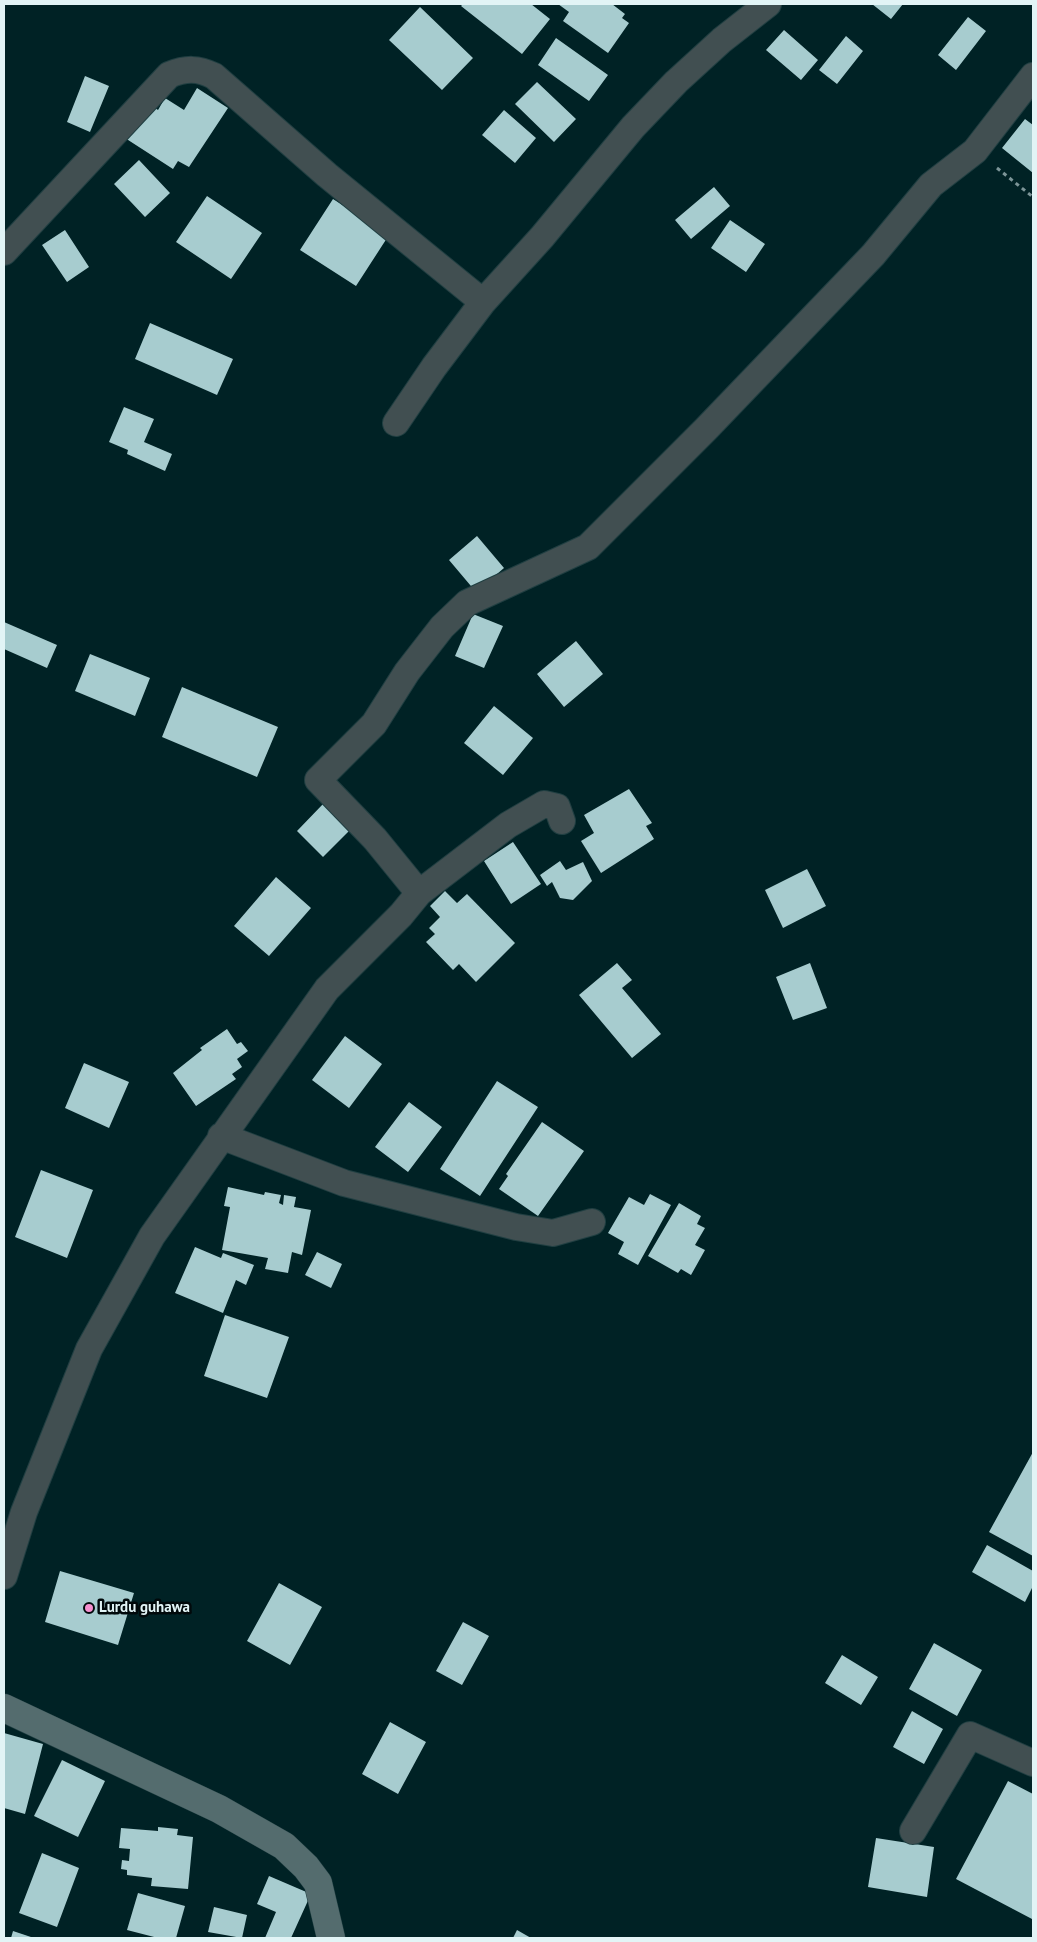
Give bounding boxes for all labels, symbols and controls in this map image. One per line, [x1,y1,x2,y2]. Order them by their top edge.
place label: Lurdu guhawa [99,1599,190,1617]
marker: Lurdu guhawa [83,1602,95,1614]

